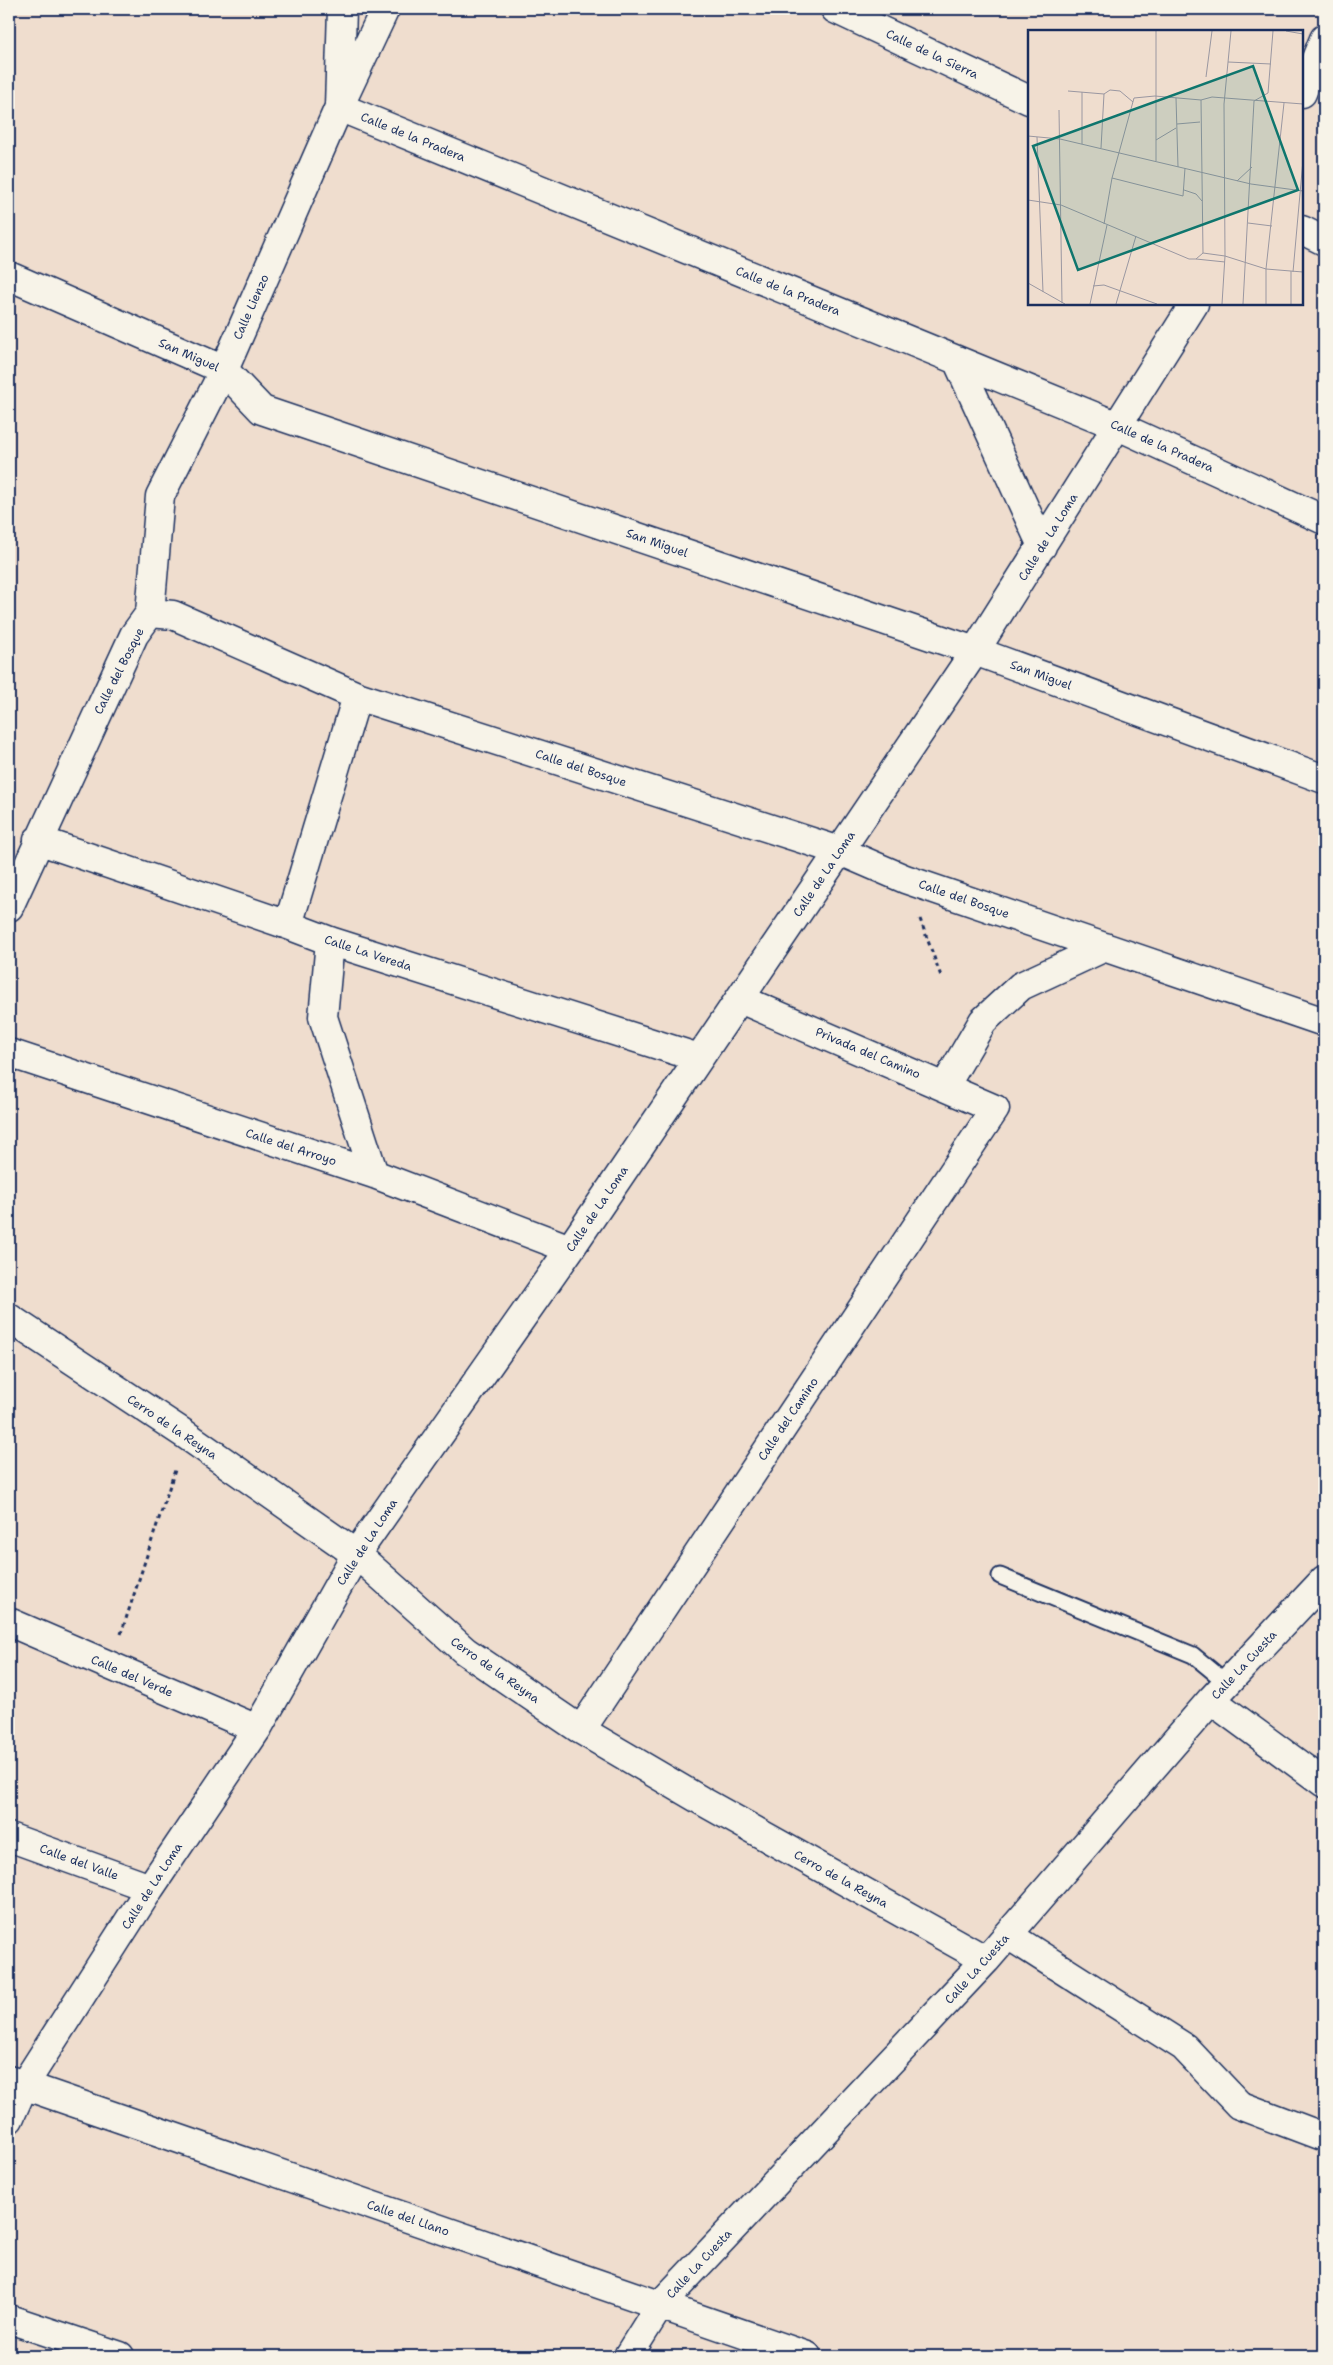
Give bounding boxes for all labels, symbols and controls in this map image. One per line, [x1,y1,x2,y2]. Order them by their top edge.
street label: Calle de la Sierra [883,26,981,83]
inset map [1028,30,1303,305]
street label: Calle de la Pradera [358,109,468,165]
street label: Calle de la Pradera [733,263,843,319]
street label: Calle Lienzo [229,272,273,342]
street label: San Miguel [156,335,222,376]
street label: Calle de la Pradera [1108,416,1217,476]
street label: Calle de La Loma [1015,490,1082,584]
street label: San Miguel [624,525,690,561]
street label: Calle del Bosque [90,625,148,717]
street label: San Miguel [1008,656,1074,694]
street label: Calle del Bosque [533,746,629,790]
street label: Calle de La Loma [789,828,859,920]
street label: Calle del Bosque [916,876,1012,922]
street label: Calle La Vereda [322,931,414,975]
street label: Privada del Camino [813,1024,923,1082]
street label: Calle del Arroyo [243,1125,339,1169]
street label: Calle de La Loma [562,1163,632,1255]
street label: Calle del Camino [754,1374,822,1464]
street label: Cerro de la Reyna [124,1391,220,1463]
street label: Calle de La Loma [333,1495,401,1588]
street label: Calle La Cuesta [1208,1627,1281,1703]
street label: Cerro de la Reyna [447,1633,543,1707]
street label: Calle del Verde [89,1651,176,1701]
street label: Calle de La Loma [118,1839,186,1932]
street label: Calle del Valle [37,1840,121,1884]
street label: Cerro de la Reyna [791,1847,891,1912]
street label: Calle La Cuesta [941,1930,1013,2008]
street label: Calle del Llano [365,2196,451,2240]
street label: Calle La Cuesta [663,2226,736,2302]

